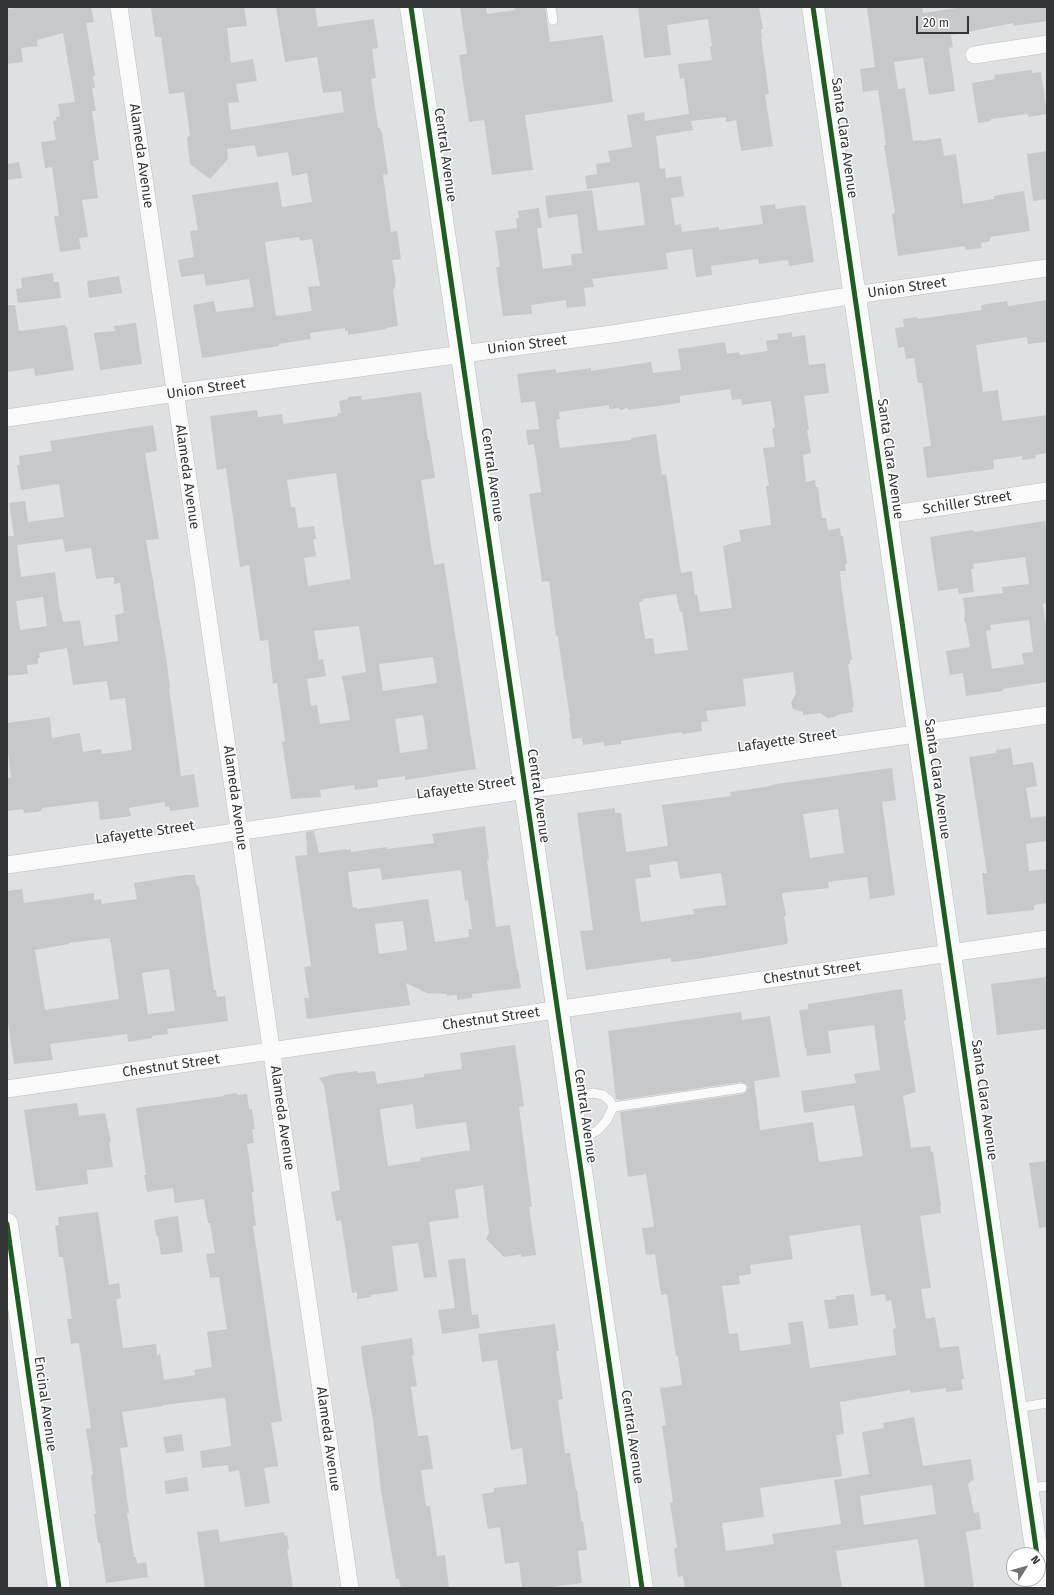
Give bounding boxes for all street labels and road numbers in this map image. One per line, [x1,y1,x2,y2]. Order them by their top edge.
street label: Santa Clara Avenue [827,77,861,199]
street label: Alameda Avenue [125,103,157,209]
street label: Central Avenue [430,107,460,203]
street label: Union Street [866,274,948,302]
street label: Union Street [487,332,567,358]
street label: Union Street [165,375,247,403]
street label: Santa Clara Avenue [873,398,907,520]
street label: Alameda Avenue [171,424,203,530]
street label: Central Avenue [477,427,507,523]
street label: Schiller Street [922,488,1012,518]
street label: Santa Clara Avenue [920,718,954,840]
street label: Lafayette Street [736,726,838,756]
street label: Alameda Avenue [219,745,251,851]
street label: Central Avenue [523,748,553,844]
street label: Lafayette Street [415,773,517,803]
street label: Lafayette Street [94,818,196,848]
street label: Chestnut Street [762,958,862,988]
street label: Chestnut Street [441,1004,541,1034]
street label: Santa Clara Avenue [967,1039,1001,1161]
street label: Chestnut Street [121,1051,221,1081]
street label: Alameda Avenue [266,1065,298,1171]
street label: Central Avenue [570,1068,600,1164]
street label: Encinal Avenue [30,1355,60,1453]
street label: Alameda Avenue [312,1386,344,1492]
street label: Central Avenue [617,1389,647,1485]

